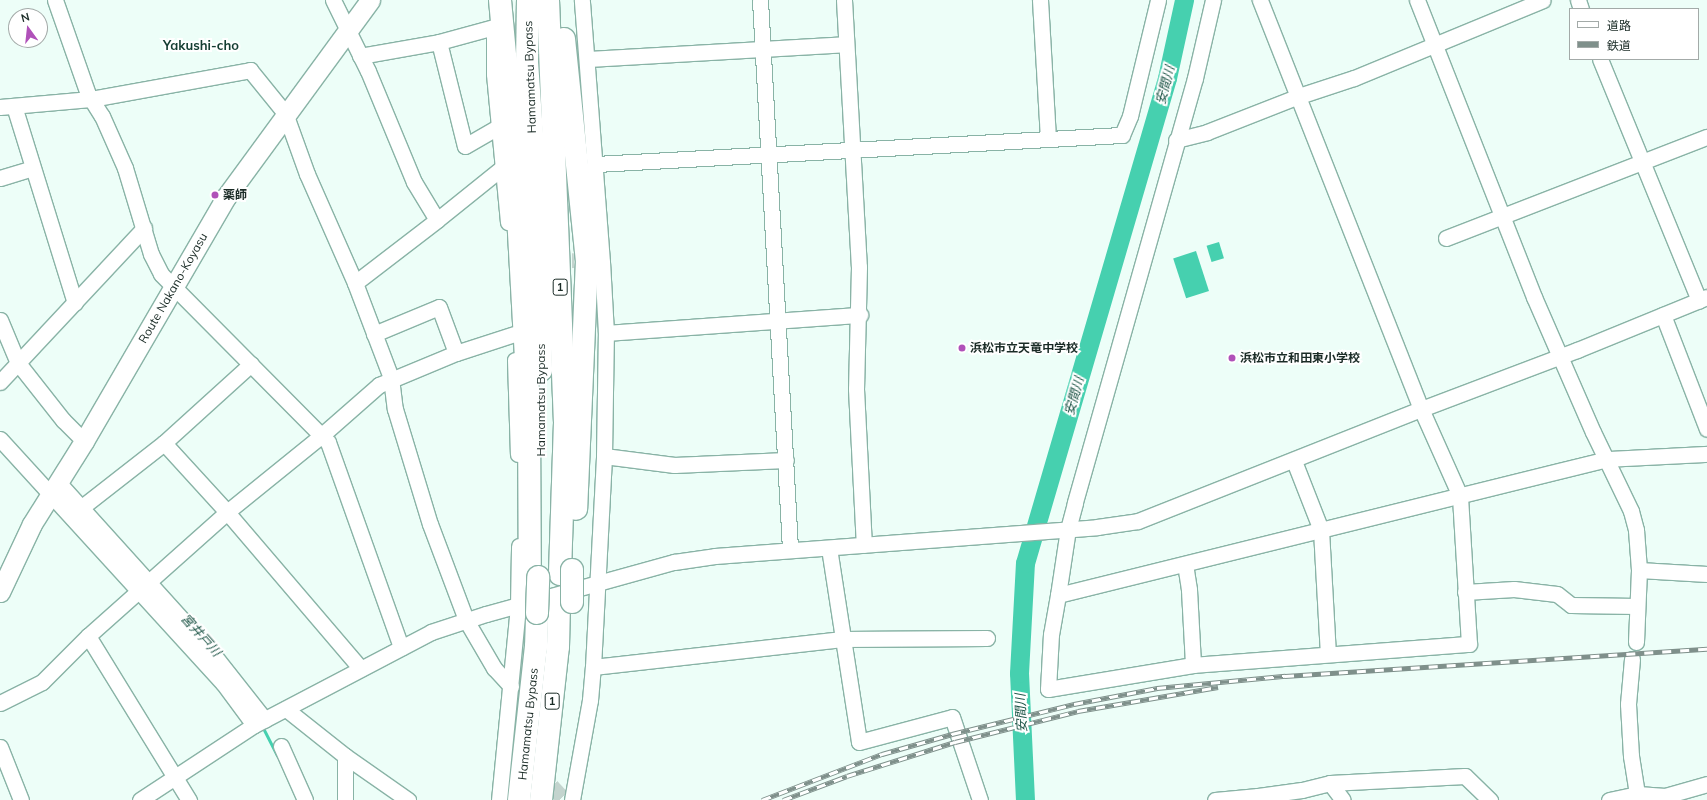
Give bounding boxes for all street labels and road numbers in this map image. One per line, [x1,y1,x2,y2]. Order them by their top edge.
street label: Hamamatsu Bypass [521,20,539,134]
street label: Route Nakano-Koyasu [136,230,210,346]
road number: 1 [552,278,568,296]
street label: Hamamatsu Bypass [534,344,548,456]
street label: Hamamatsu Bypass [515,667,541,781]
road number: 1 [544,692,560,710]

